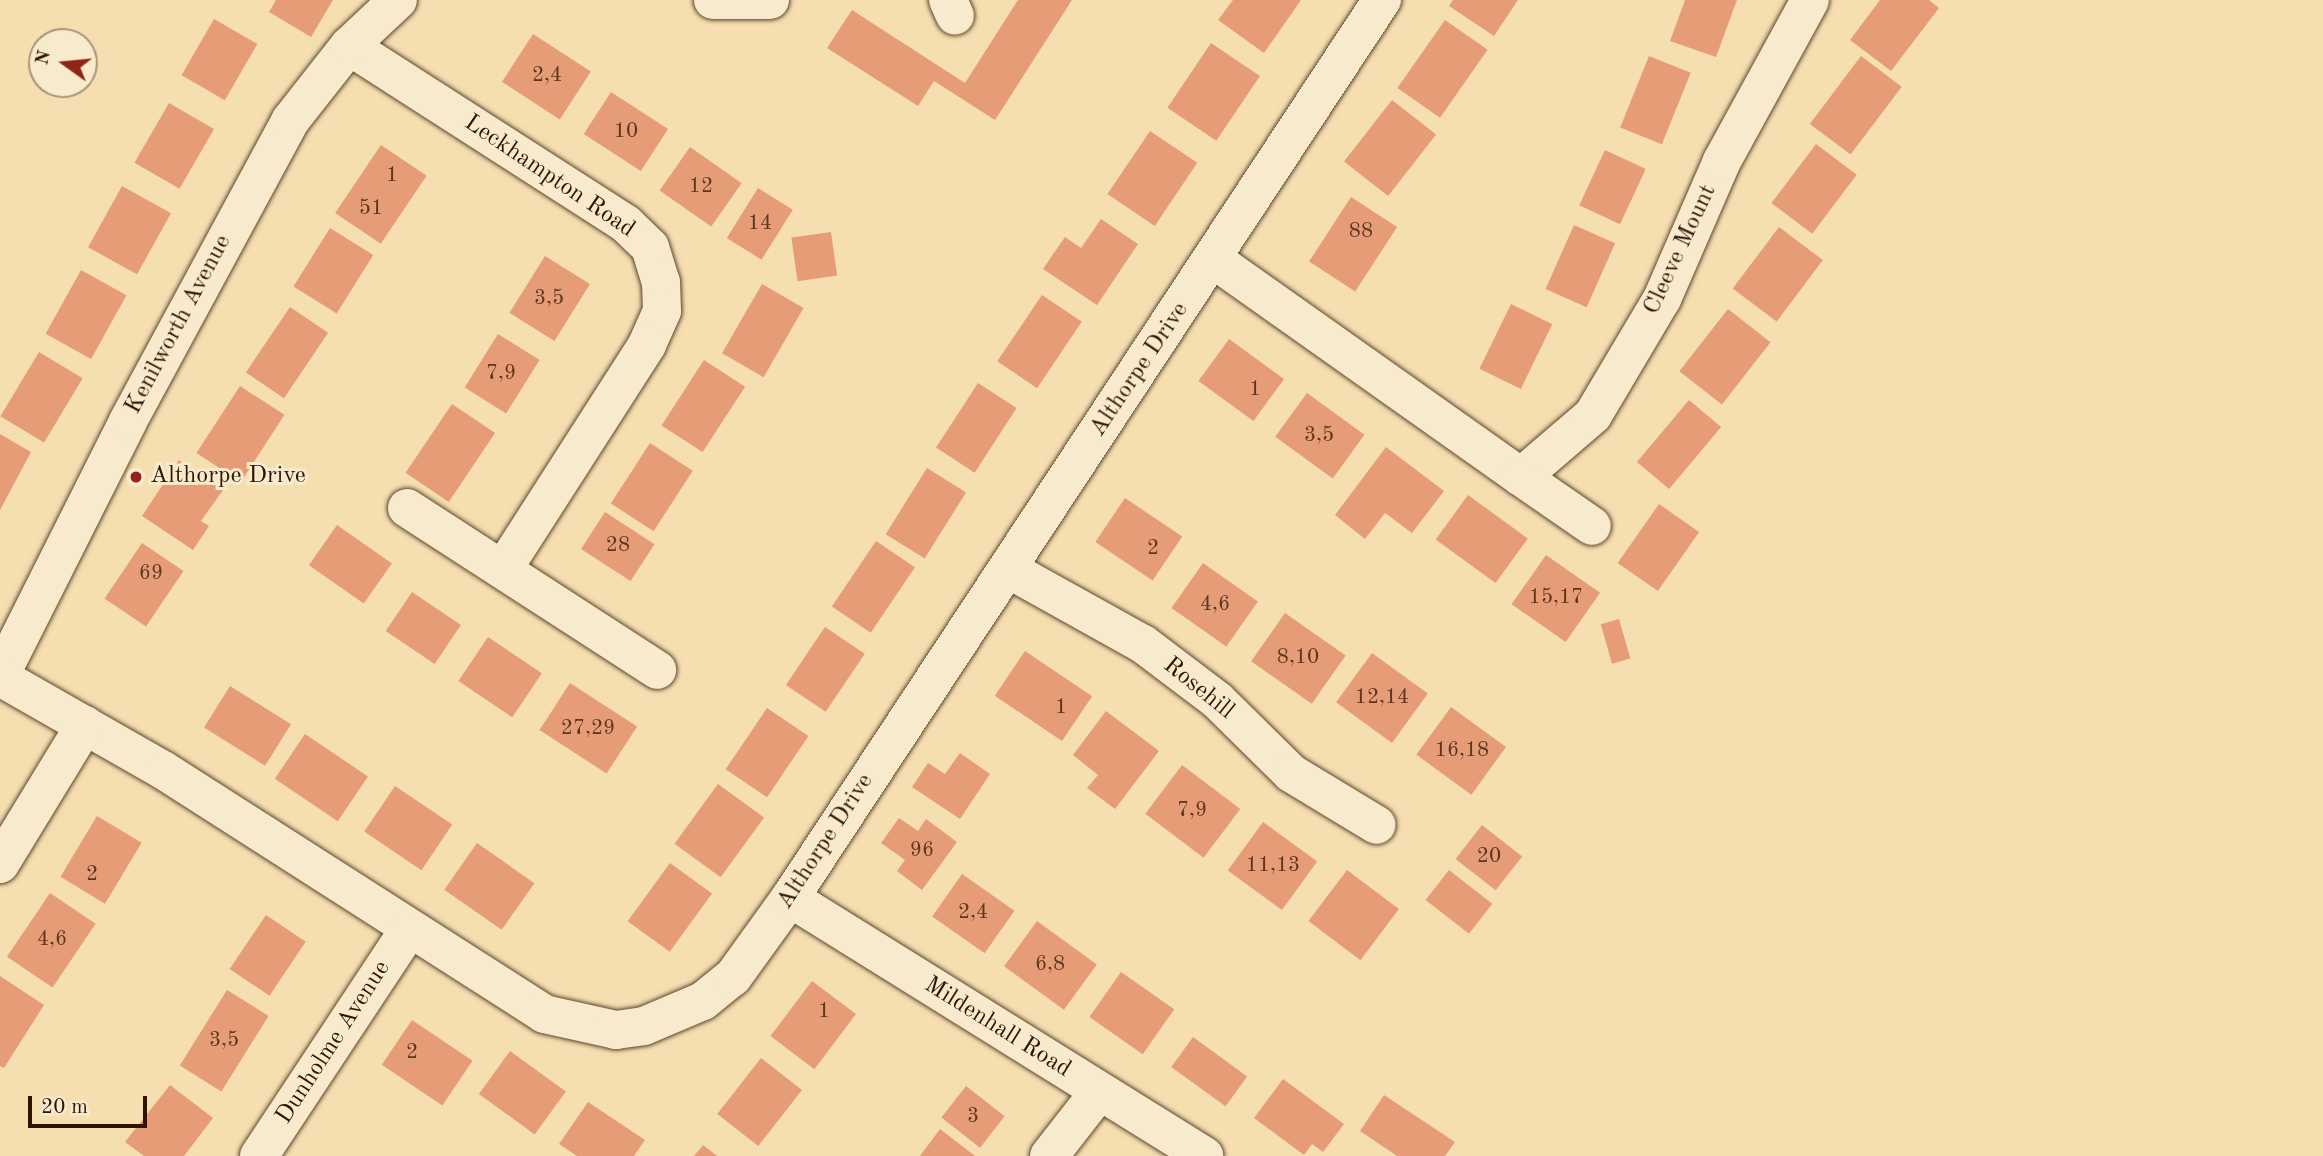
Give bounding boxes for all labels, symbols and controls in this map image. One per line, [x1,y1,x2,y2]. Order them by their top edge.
north arrow [28,28,98,98]
text: N [33,48,55,67]
house number: 2,4 [532,63,562,89]
street label: Leckhampton Road [458,109,640,245]
house number: 10 [614,119,638,145]
house number: 1 [386,163,398,189]
house number: 12 [689,174,713,200]
street label: Cleeve Mount [1638,180,1724,320]
house number: 51 [359,196,383,222]
house number: 14 [748,211,772,237]
house number: 88 [1349,219,1373,245]
street label: Kenilworth Avenue [120,231,238,419]
house number: 3,5 [534,286,564,312]
street label: Althorpe Drive [1084,297,1196,443]
house number: 7,9 [486,361,516,387]
house number: 1 [1249,377,1261,403]
house number: 3,5 [1304,423,1334,449]
place label: Althorpe Drive [150,463,306,491]
marker: Althorpe Drive [128,469,144,485]
house number: 28 [606,533,630,559]
house number: 2 [1147,536,1159,562]
house number: 69 [139,561,163,587]
house number: 15,17 [1529,585,1583,611]
house number: 4,6 [1200,592,1230,618]
house number: 8,10 [1277,645,1319,671]
street label: Rosehill [1157,652,1239,726]
house number: 12,14 [1355,685,1409,711]
house number: 1 [1055,695,1067,721]
house number: 27,29 [561,716,615,742]
house number: 16,18 [1435,738,1489,764]
street label: Althorpe Drive [771,769,881,915]
house number: 7,9 [1177,798,1207,824]
house number: 96 [910,838,934,864]
house number: 20 [1477,844,1501,870]
house number: 11,13 [1246,853,1300,879]
house number: 2 [86,862,98,888]
house number: 2,4 [958,900,988,926]
house number: 4,6 [37,927,67,953]
house number: 6,8 [1035,952,1065,978]
street label: Dunholme Avenue [270,956,398,1130]
street label: Mildenhall Road [918,971,1076,1085]
house number: 1 [818,999,830,1025]
house number: 3,5 [209,1028,239,1054]
house number: 2 [406,1040,418,1066]
scale bar [32,1082,150,1126]
text: 20 m [41,1097,88,1118]
house number: 3 [967,1104,979,1130]

